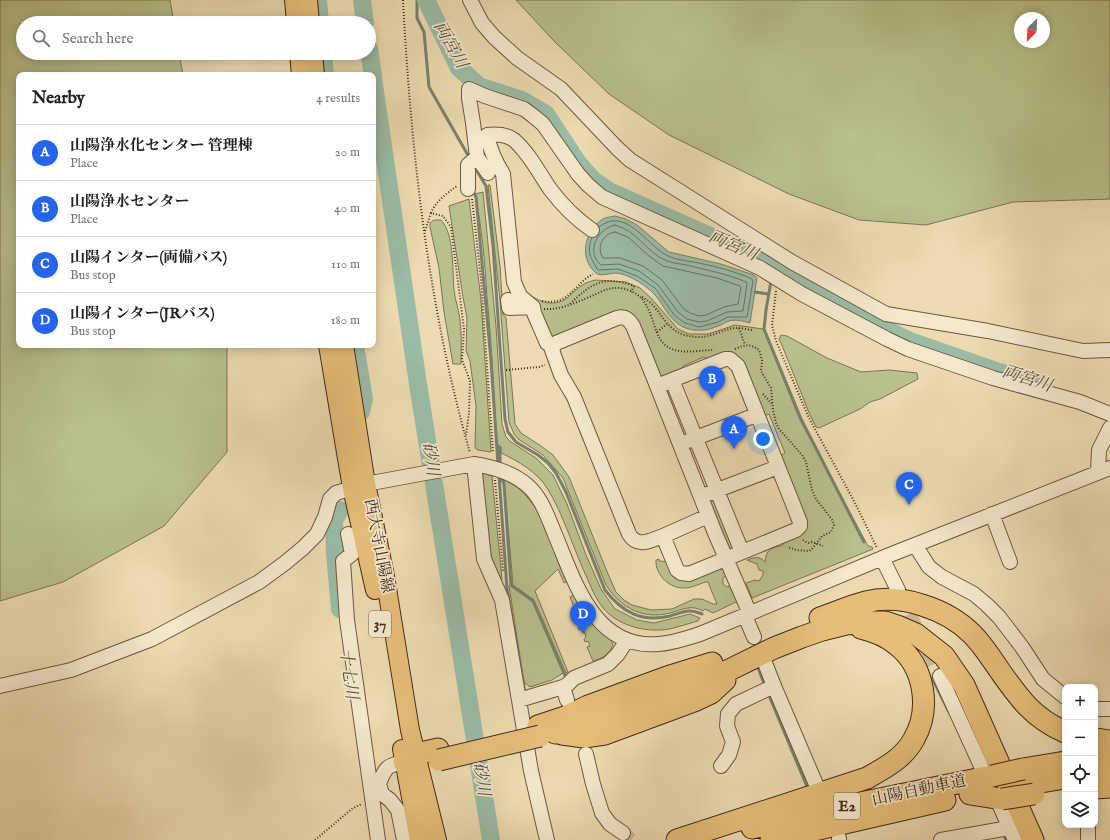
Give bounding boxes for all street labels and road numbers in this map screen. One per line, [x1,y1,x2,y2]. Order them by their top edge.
street label: 西大寺山陽線 [359,497,397,595]
road number: 37 [369,611,391,637]
street label: 山陽自動車道 [870,771,968,811]
road number: E2 [834,793,860,819]

